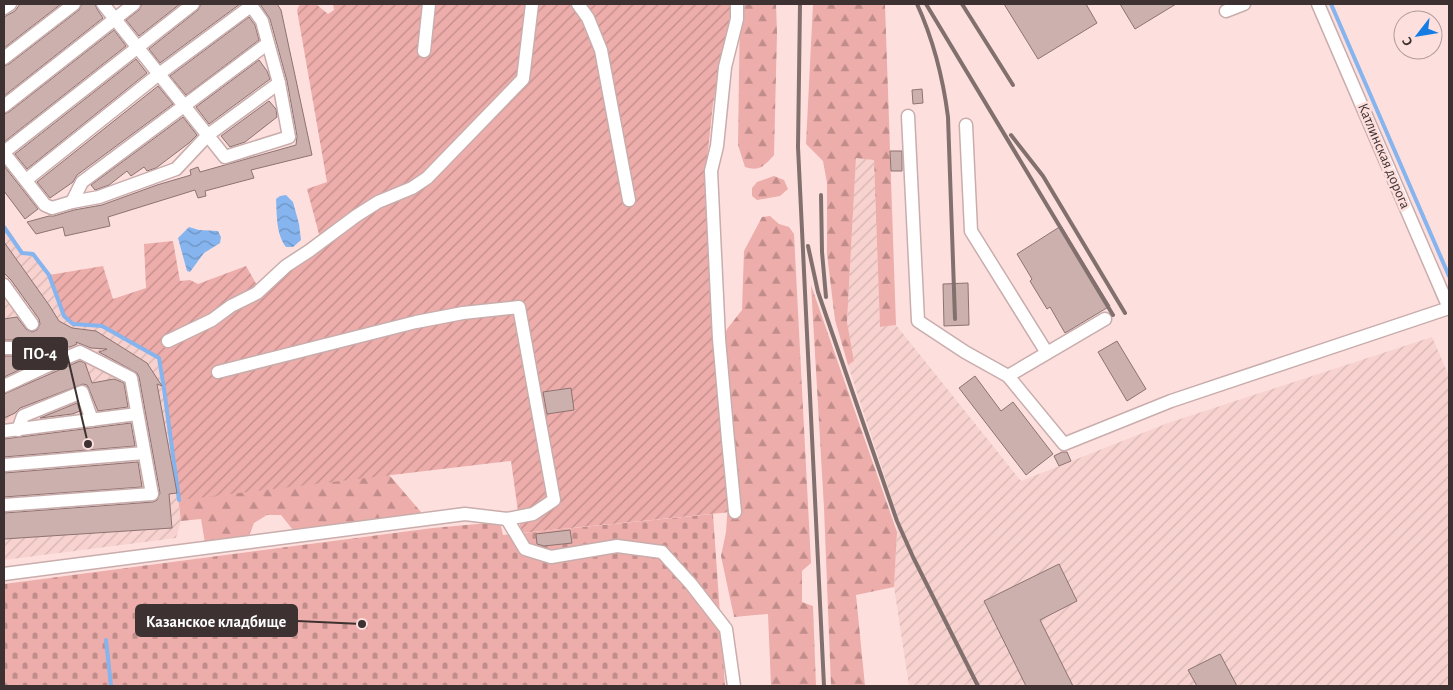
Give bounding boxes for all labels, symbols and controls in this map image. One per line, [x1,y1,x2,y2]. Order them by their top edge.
north arrow [1393,10,1443,60]
text: С [1400,34,1416,48]
street label: Катлинская дорога [1355,101,1413,211]
callout: ПО-4 [13,338,67,369]
text: ПО-4 [23,346,57,362]
callout: Казанское кладбище [136,605,297,636]
text: Казанское кладбище [146,614,286,630]

